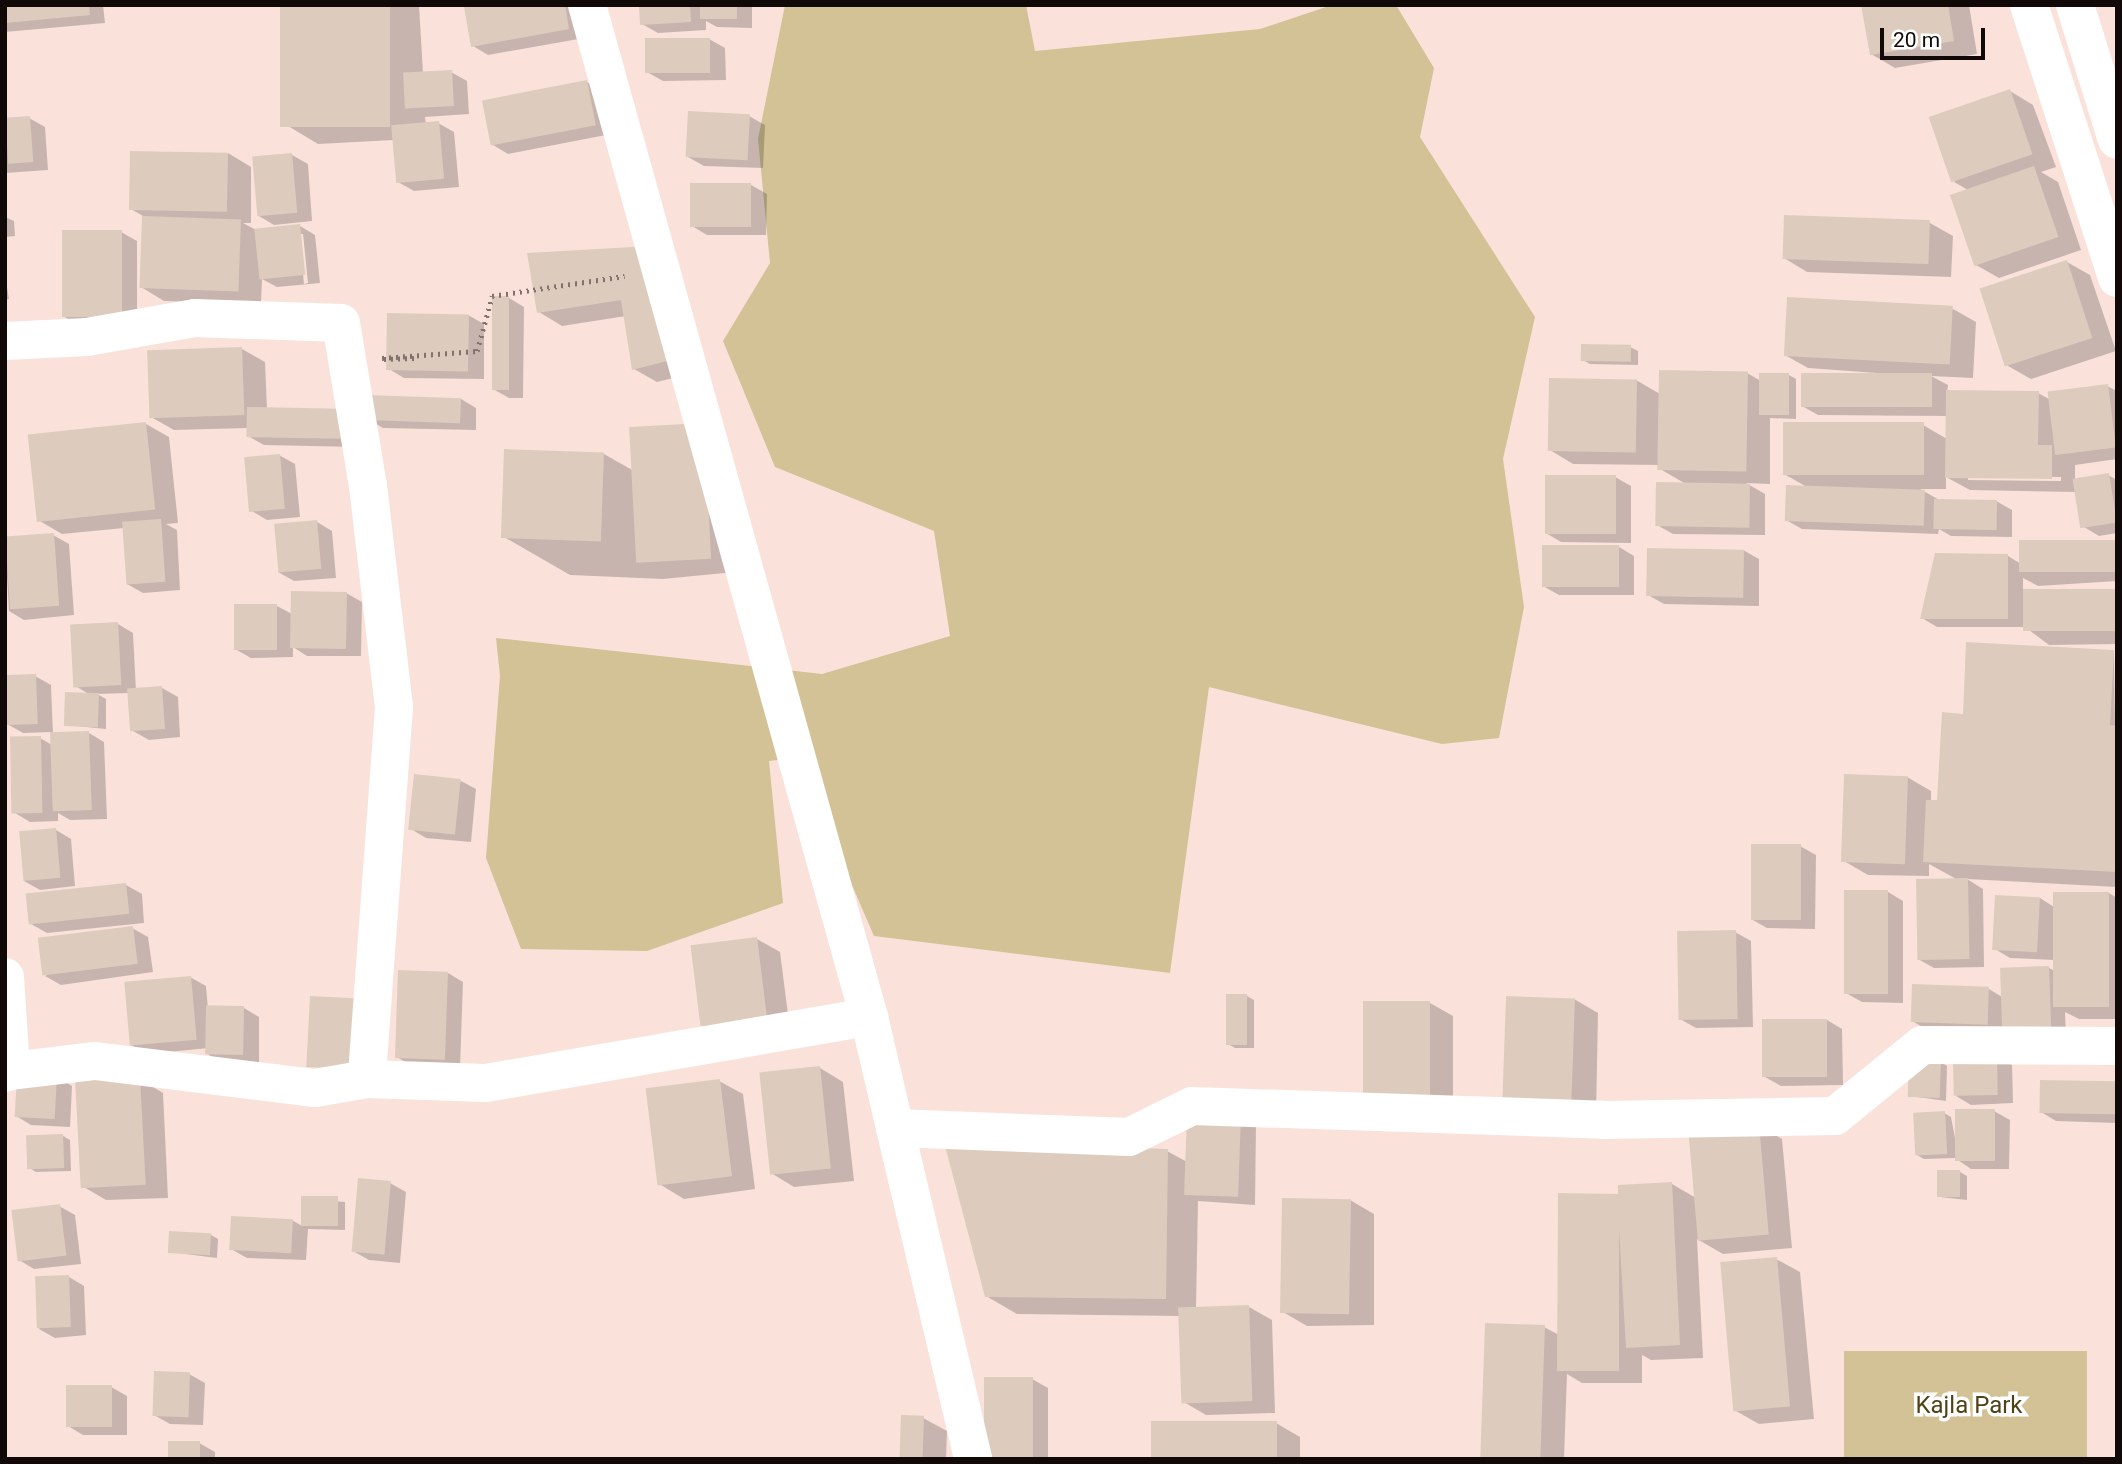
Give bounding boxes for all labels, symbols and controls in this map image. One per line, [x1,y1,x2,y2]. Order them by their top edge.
scale bar [1884,14,1989,58]
text: 20 m [1893,28,1940,52]
park label: Kajla Park [1915,1392,2023,1420]

